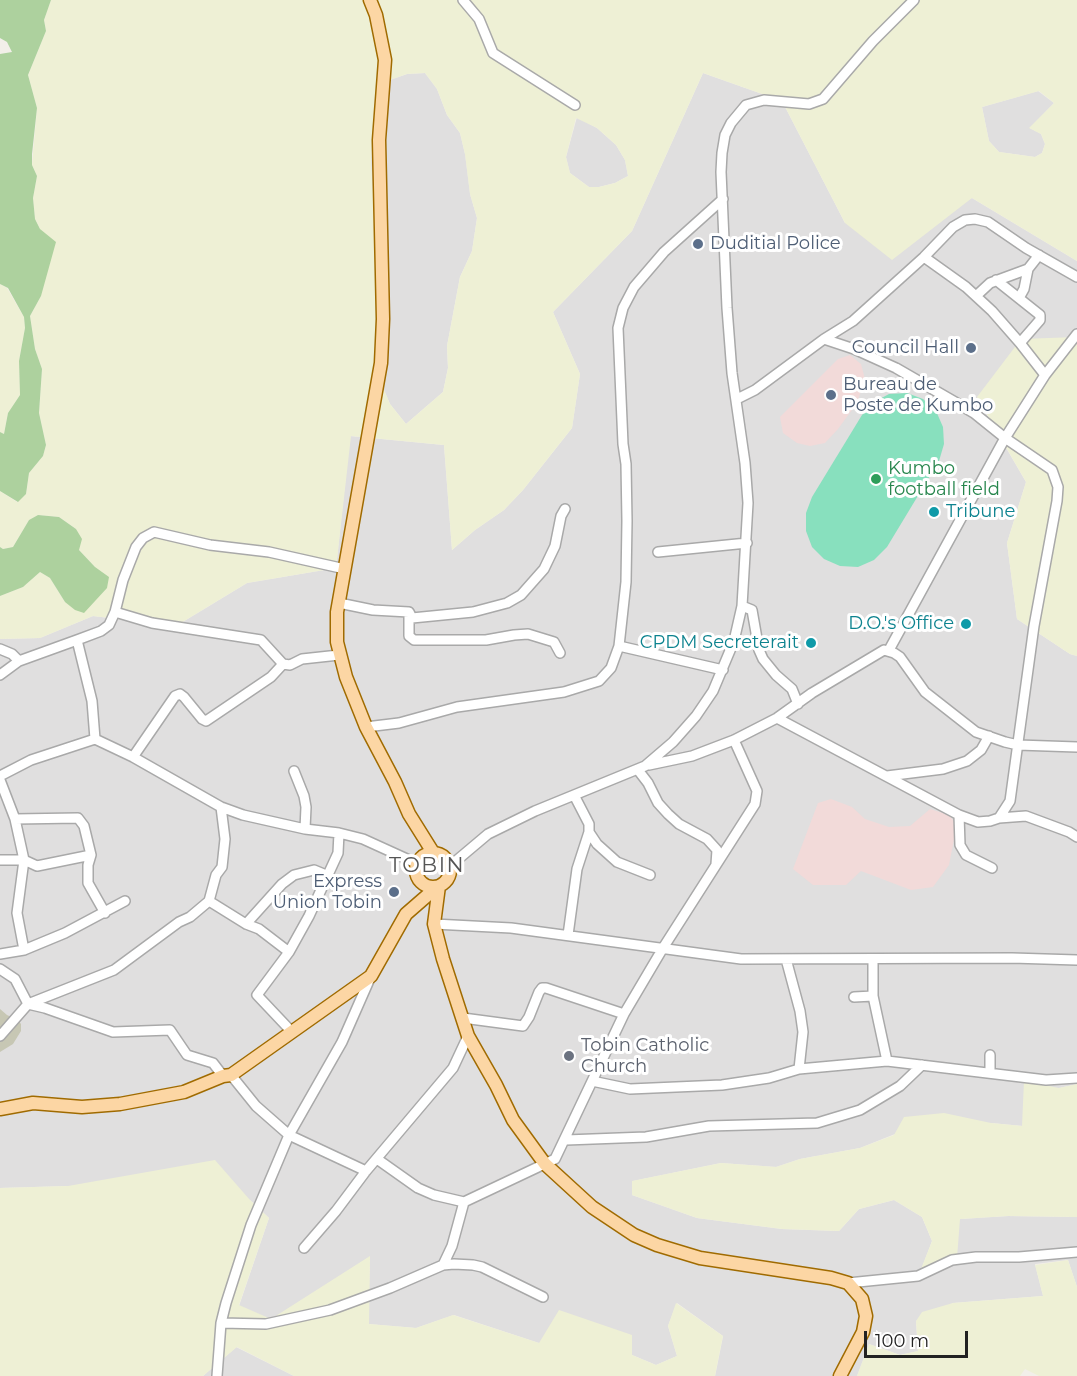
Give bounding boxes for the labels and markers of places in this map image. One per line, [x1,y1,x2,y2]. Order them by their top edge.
place label: Duditial Police [710,233,841,255]
marker: Duditial Police [691,237,705,251]
place label: Council Hall [852,337,959,359]
marker: Council Hall [964,341,978,355]
place label: Bureau de Poste de Kumbo [843,374,993,416]
marker: Bureau de Poste de Kumbo [824,388,838,402]
place label: Kumbo football field [888,458,1000,500]
marker: Kumbo football field [869,472,883,486]
place label: Tribune [946,501,1015,523]
marker: Tribune [927,505,941,519]
place label: D.O.'s Office [848,613,954,635]
marker: D.O.'s Office [959,617,973,631]
place label: CPDM Secreterait [640,632,799,654]
marker: CPDM Secreterait [804,636,818,650]
place label: Express Union Tobin [273,871,382,914]
marker: Express Union Tobin [387,885,401,899]
place label: Tobin Catholic Church [581,1035,709,1078]
marker: Tobin Catholic Church [562,1049,576,1063]

